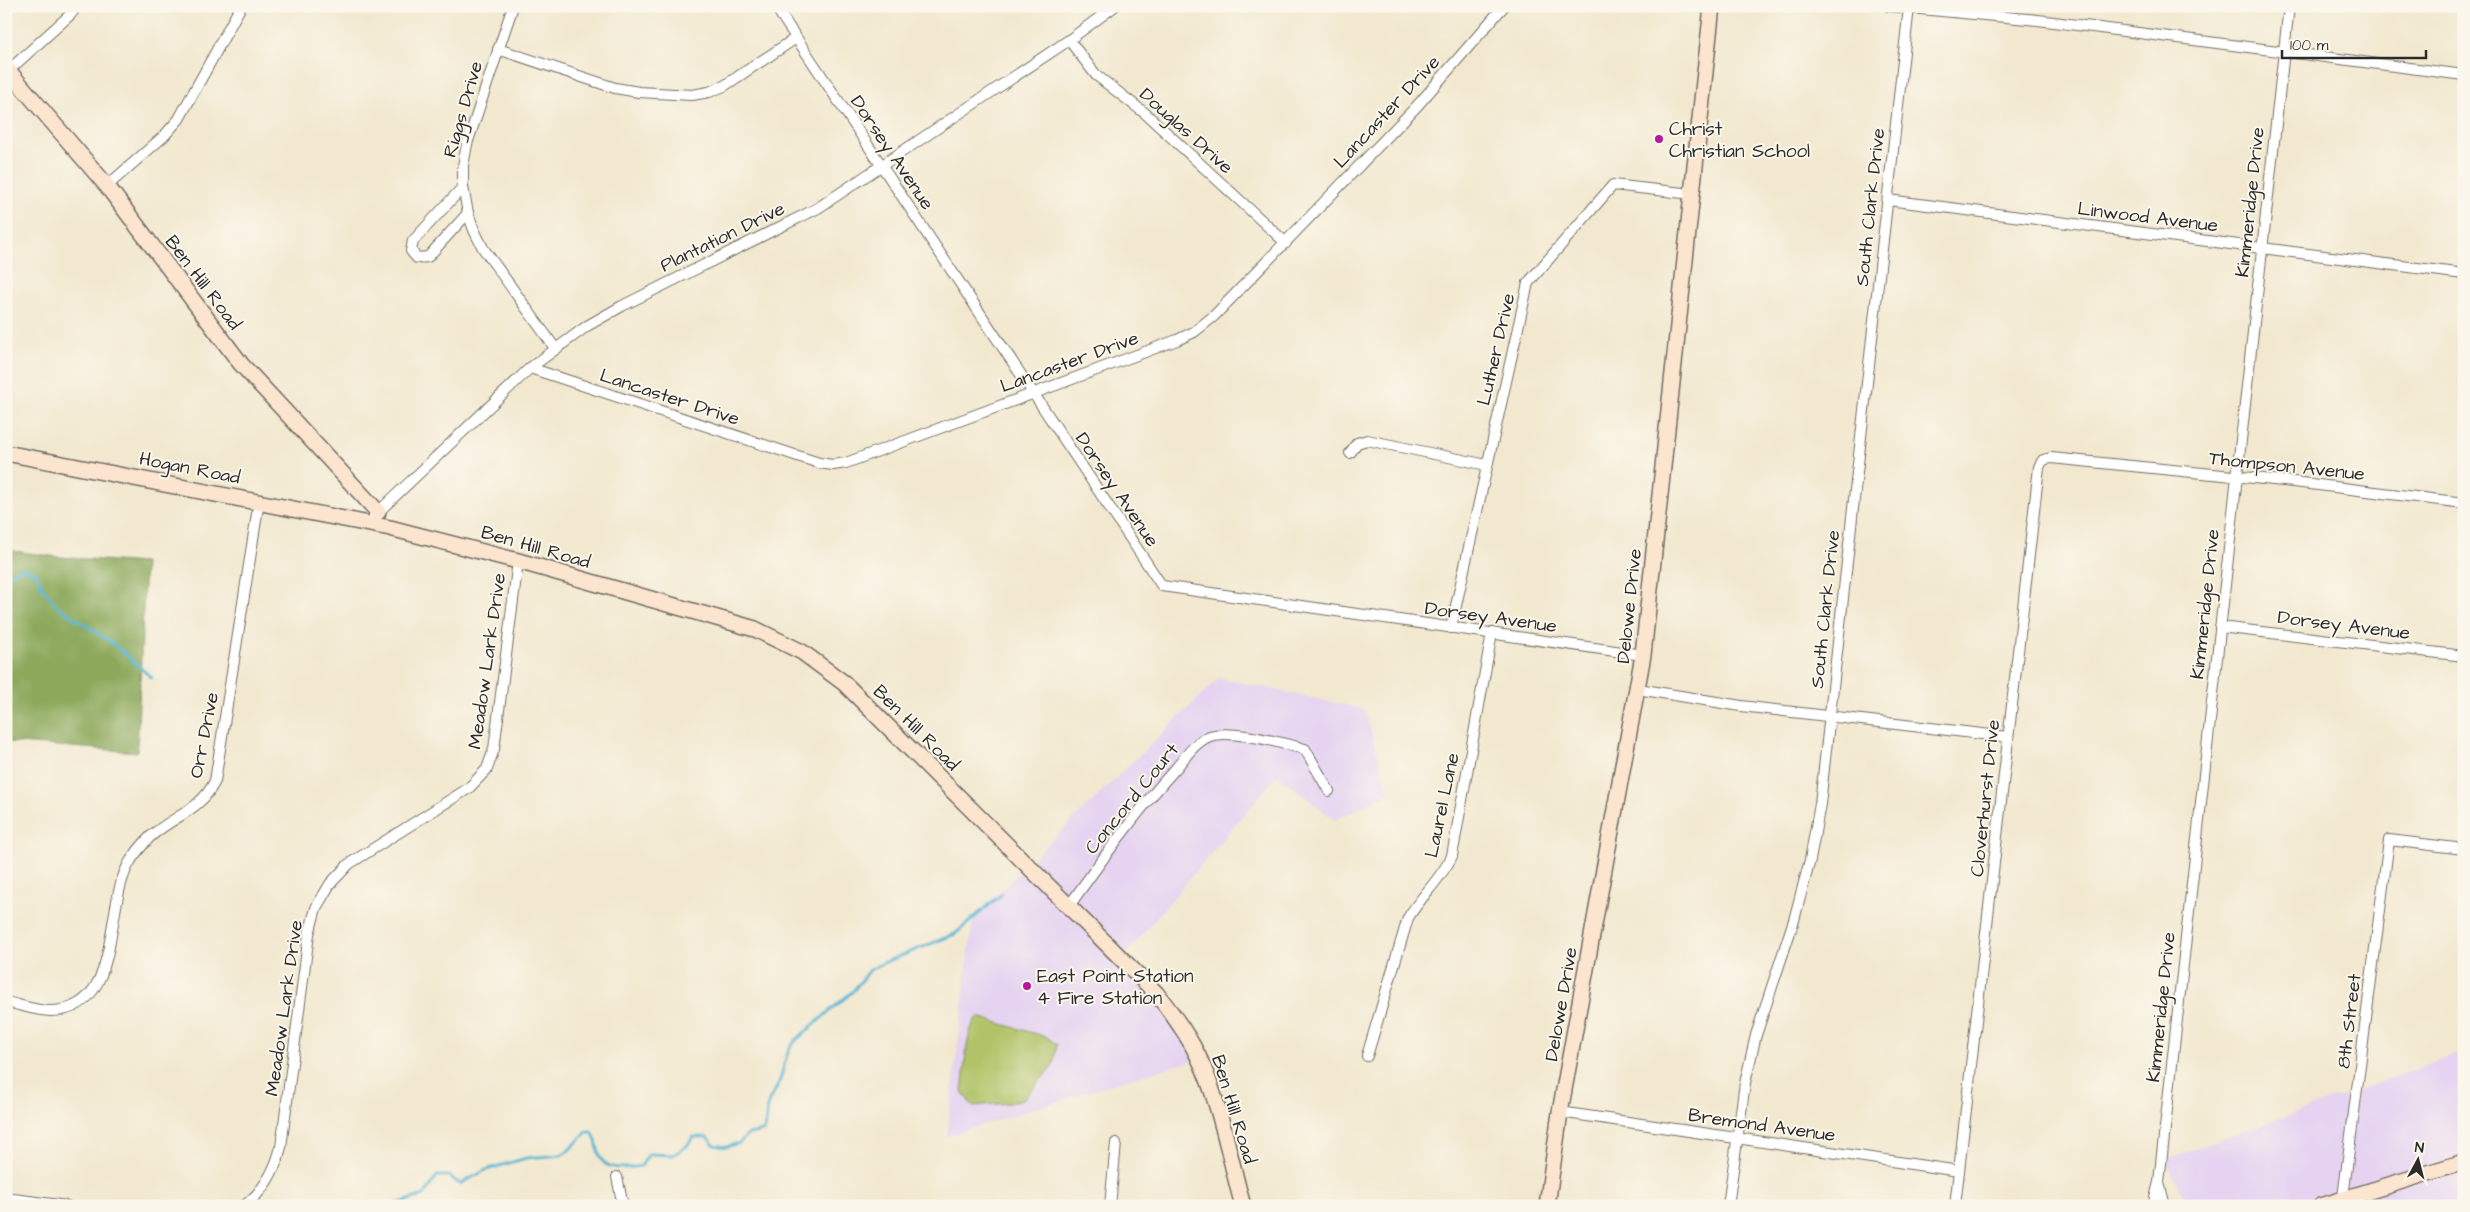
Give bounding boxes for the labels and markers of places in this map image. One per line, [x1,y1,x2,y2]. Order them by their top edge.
place label: Christ Christian School [1669,116,1810,165]
marker: Christ Christian School [1653,133,1665,145]
place label: East Point Station 4 Fire Station [1037,963,1194,1012]
marker: East Point Station 4 Fire Station [1021,980,1033,992]

